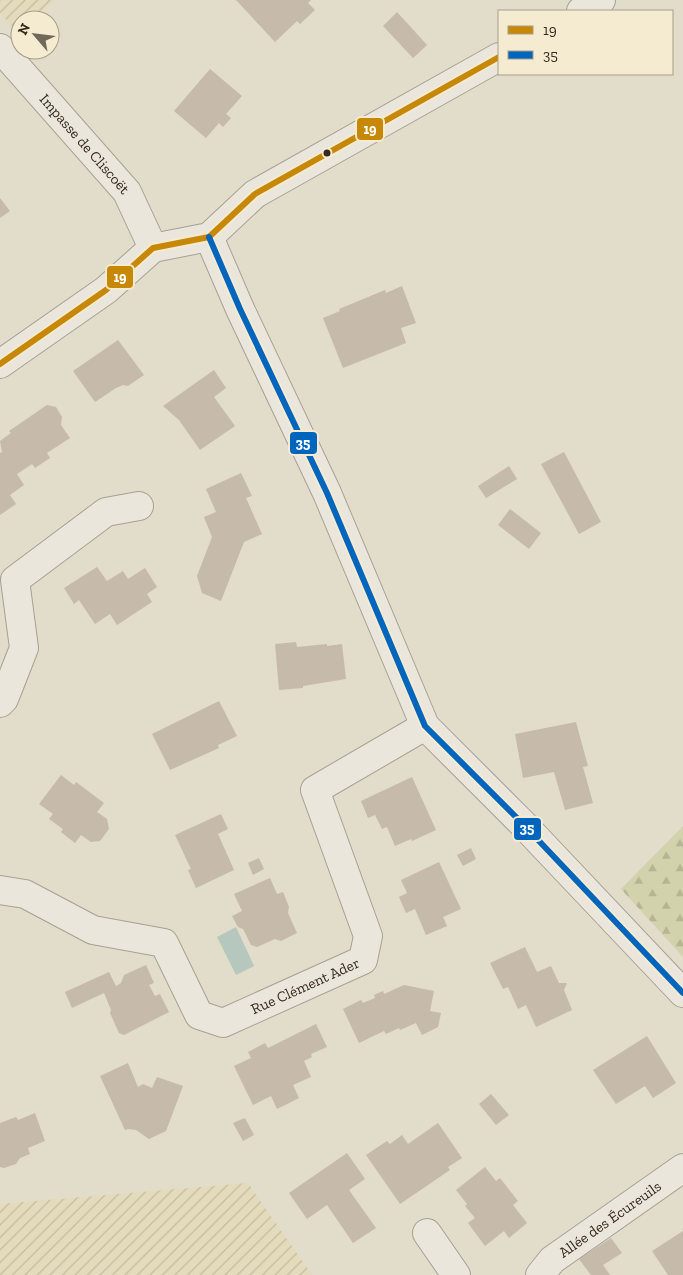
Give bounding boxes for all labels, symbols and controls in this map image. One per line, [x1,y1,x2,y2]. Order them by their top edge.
north arrow [10,10,60,60]
legend [498,10,673,75]
text: N [14,20,34,38]
text: 19 [543,21,557,39]
text: 35 [543,46,558,64]
street label: Impasse de Cliscoët [36,90,134,198]
line badge: 19 [356,117,384,141]
text: 19 [363,121,377,138]
unlabelled marker [322,148,332,158]
line badge: 19 [106,265,134,289]
text: 19 [113,269,127,286]
line badge: 35 [289,431,318,455]
text: 35 [296,435,310,452]
line badge: 35 [513,817,542,841]
text: 35 [520,820,534,837]
street label: Rue Clément Ader [248,954,362,1018]
street label: Allée des Écureuils [555,1177,665,1262]

